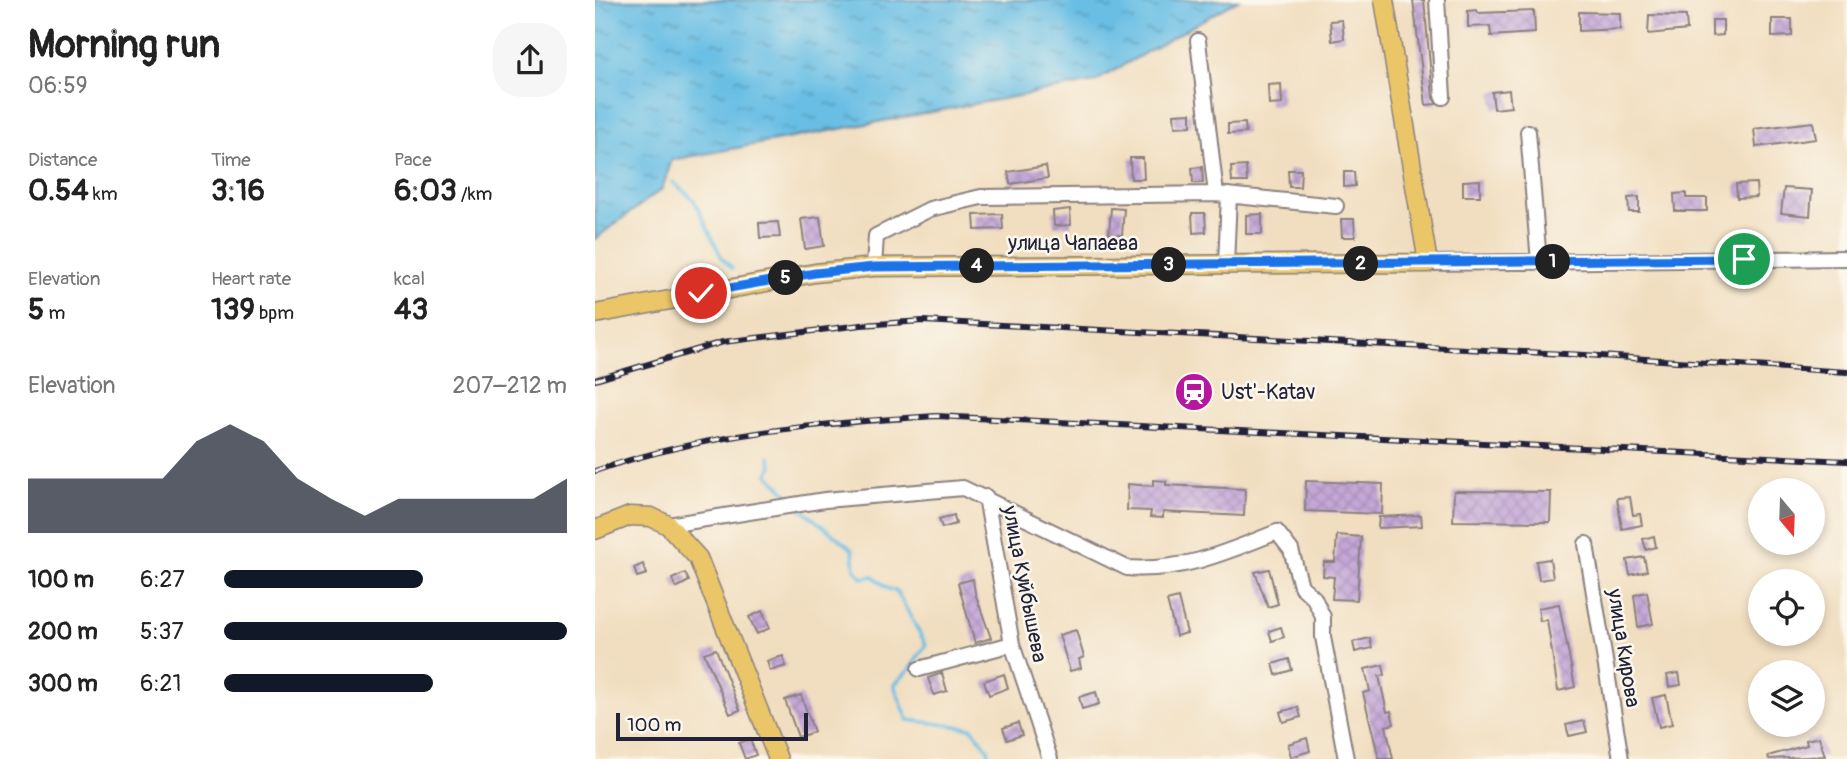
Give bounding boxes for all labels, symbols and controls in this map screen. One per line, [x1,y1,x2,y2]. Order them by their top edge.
text: Morning run [28,21,220,69]
button: share [493,23,567,97]
text: 06:59 [28,71,88,100]
text: Distance [28,148,97,172]
text: Time [211,148,251,172]
text: Pace [394,148,432,172]
text: 0.54 [28,172,89,209]
text: 3:16 [211,172,265,209]
text: 6:03 [394,172,457,209]
text: km [89,182,118,206]
text: /km [457,182,492,206]
pin [1714,229,1774,289]
street label: улица Чапаева [1007,230,1138,257]
icon: arrive [1725,240,1763,278]
pin: 1 [1535,244,1571,280]
pin: 2 [1343,246,1379,282]
pin: 3 [1151,247,1187,282]
pin: 4 [959,248,995,284]
text: 1 [1549,249,1556,273]
text: 2 [1355,251,1366,275]
text: 3 [1163,252,1174,276]
text: 4 [971,253,982,277]
pin: 5 [769,260,803,296]
pin [671,263,731,323]
text: 5 [780,265,791,289]
text: Elevation [28,267,100,291]
text: Heart rate [211,267,291,291]
text: kcal [394,267,425,291]
icon: check [682,274,720,312]
text: 5 [28,291,44,328]
text: 139 [211,291,255,328]
text: 43 [394,291,428,328]
text: m [44,301,65,325]
text: bpm [255,301,294,325]
text: Elevation [28,371,116,400]
text: 207–212 m [453,371,567,400]
station icon: Ust'-Katav [1173,371,1215,413]
place label: Ust'-Katav [1221,379,1315,406]
north arrow [1748,478,1825,555]
map controls [1748,478,1825,737]
street label: улица Куйбышева [996,503,1053,665]
text: 100 m [28,565,94,594]
text: 6:27 [140,565,185,594]
button: locate [1748,569,1825,646]
street label: улица Кирова [1601,586,1646,709]
text: 200 m [28,617,98,646]
text: 5:37 [140,617,184,646]
button: layers [1748,660,1825,737]
text: 300 m [28,669,98,698]
text: 6:21 [140,669,181,698]
scale bar [616,710,809,742]
text: 100 m [627,713,681,737]

